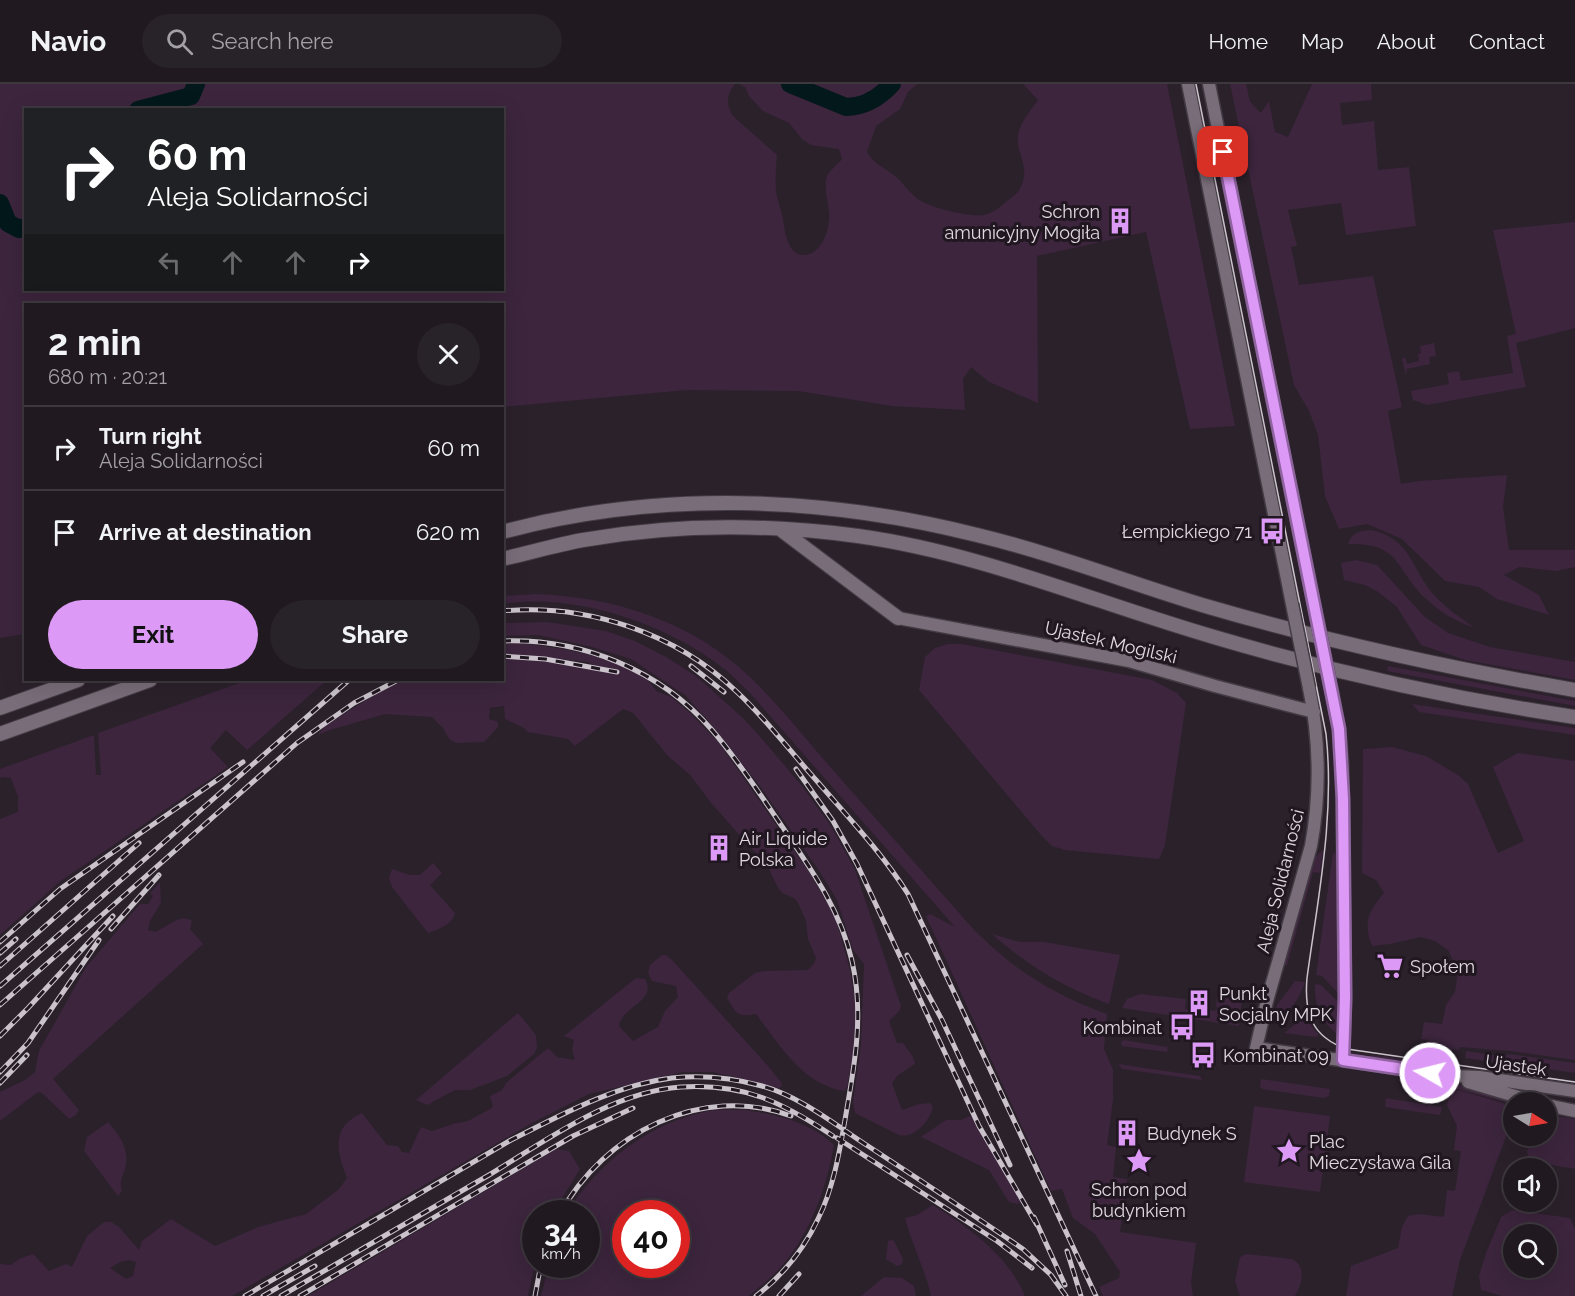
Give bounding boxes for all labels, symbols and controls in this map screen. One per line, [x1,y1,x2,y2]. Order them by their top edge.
search box [142,14,562,68]
text: Navio [30,25,106,58]
icon: search [163,25,196,58]
text: Search here [211,28,333,54]
text: Home [1209,29,1268,54]
text: Map [1301,29,1344,54]
text: About [1377,29,1436,54]
text: Contact [1469,29,1545,54]
pin [1197,126,1248,177]
text: 60 m [147,131,247,180]
icon: right [48,132,126,210]
icon: arrive [1206,135,1239,168]
text: Aleja Solidarności [147,181,368,212]
place label: Schron amunicyjny Mogiła [944,201,1100,243]
building icon: Schron amunicyjny Mogiła [1105,206,1135,236]
icon: left [153,246,186,279]
icon: ahead [216,246,249,279]
icon: ahead [279,246,312,279]
icon: right [342,246,375,279]
text: 2 min [48,321,141,363]
button: close [417,323,480,386]
text: 680 m · 20:21 [48,365,167,389]
text: Turn right [99,423,202,449]
icon: right [48,432,81,465]
text: 60 m [427,435,480,461]
text: Aleja Solidarności [99,449,263,473]
icon: arrive [48,516,81,549]
bus stop icon: Łempickiego 71 [1257,516,1287,546]
text: Arrive at destination [99,519,312,545]
text: 620 m [416,519,480,545]
place label: Łempickiego 71 [1122,521,1252,542]
button: Exit [48,600,258,669]
button: Share [270,600,480,669]
street label: Ujastek Mogilski [1043,617,1179,667]
street label: Aleja Solidarności [1252,807,1308,955]
place label: Air Liquide Polska [739,828,828,870]
building icon: Air Liquide Polska [704,833,734,863]
supermarket icon: Społem [1375,951,1405,981]
place label: Społem [1410,956,1475,977]
place label: Punkt Socjalny MPK [1219,983,1332,1025]
building icon: Punkt Socjalny MPK [1184,988,1214,1018]
bus stop icon: Kombinat [1167,1012,1197,1042]
place label: Kombinat [1082,1017,1162,1038]
bus stop icon: Kombinat 09 [1188,1040,1218,1070]
position arrow [1398,1041,1462,1105]
place label: Kombinat 09 [1223,1045,1329,1066]
street label: Ujastek [1484,1050,1549,1080]
north arrow [1503,1092,1557,1146]
map controls [1503,1092,1557,1278]
building icon: Budynek S [1112,1118,1142,1148]
place label: Budynek S [1147,1123,1237,1144]
place label: Plac Mieczysława Gila [1309,1131,1451,1173]
place icon: Plac Mieczysława Gila [1274,1136,1304,1166]
place icon: Schron pod budynkiem [1124,1146,1154,1176]
button: sound [1503,1158,1557,1212]
place label: Schron pod budynkiem [1091,1179,1187,1221]
speed limit sign: 40 [612,1200,690,1278]
text: 34 [544,1214,578,1249]
button: search [1503,1224,1557,1278]
text: km/h [541,1245,581,1263]

